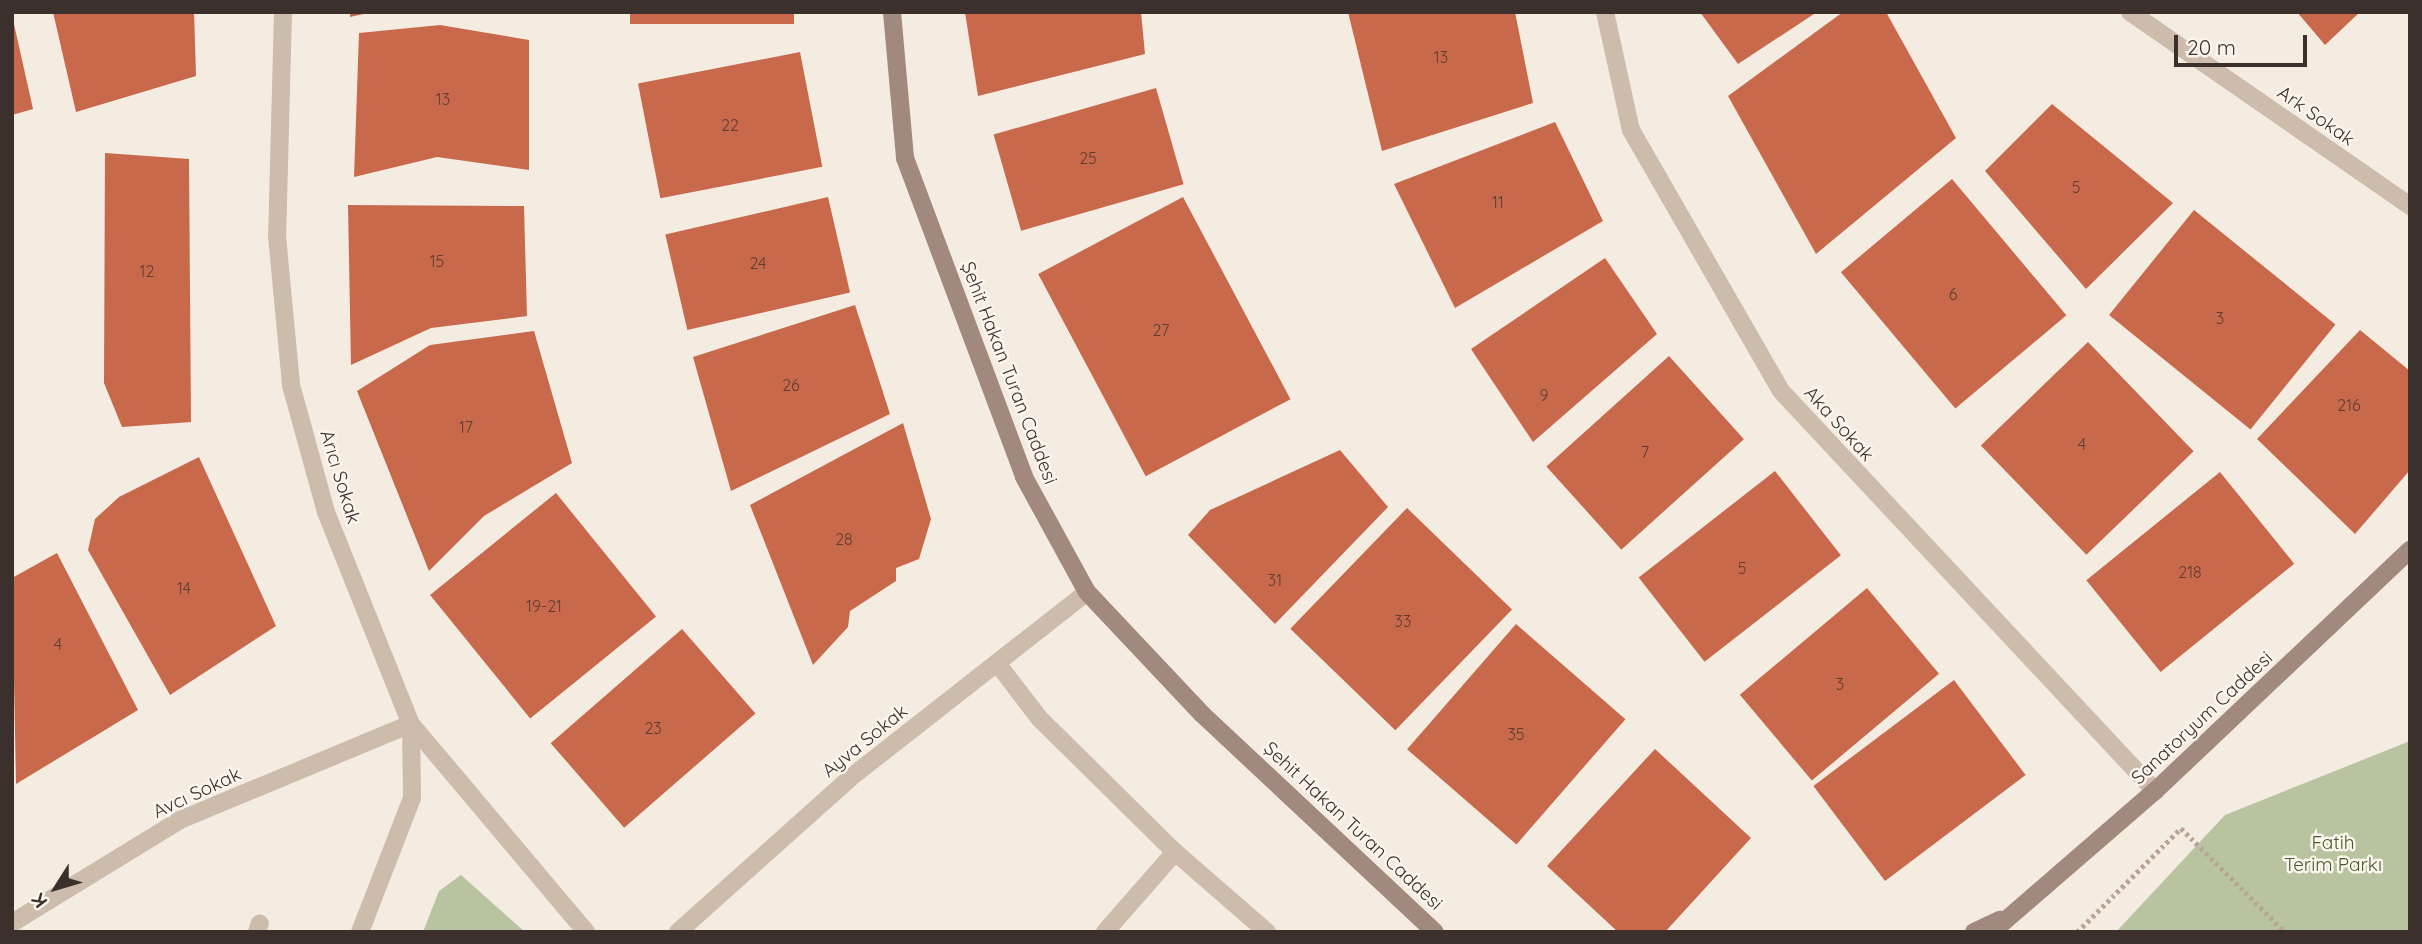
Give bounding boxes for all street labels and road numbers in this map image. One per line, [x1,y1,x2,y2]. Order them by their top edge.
street label: Ark Sokak [2273,81,2359,151]
street label: Şehit Hakan Turan Caddesi [956,259,1062,487]
street label: Aka Sokak [1799,382,1879,466]
street label: Arıcı Sokak [315,427,365,527]
street label: Sanatoryum Caddesi [2127,647,2277,789]
street label: Ayva Sokak [818,700,912,782]
street label: Şehit Hakan Turan Caddesi [1259,737,1447,915]
street label: Avcı Sokak [149,763,245,823]

